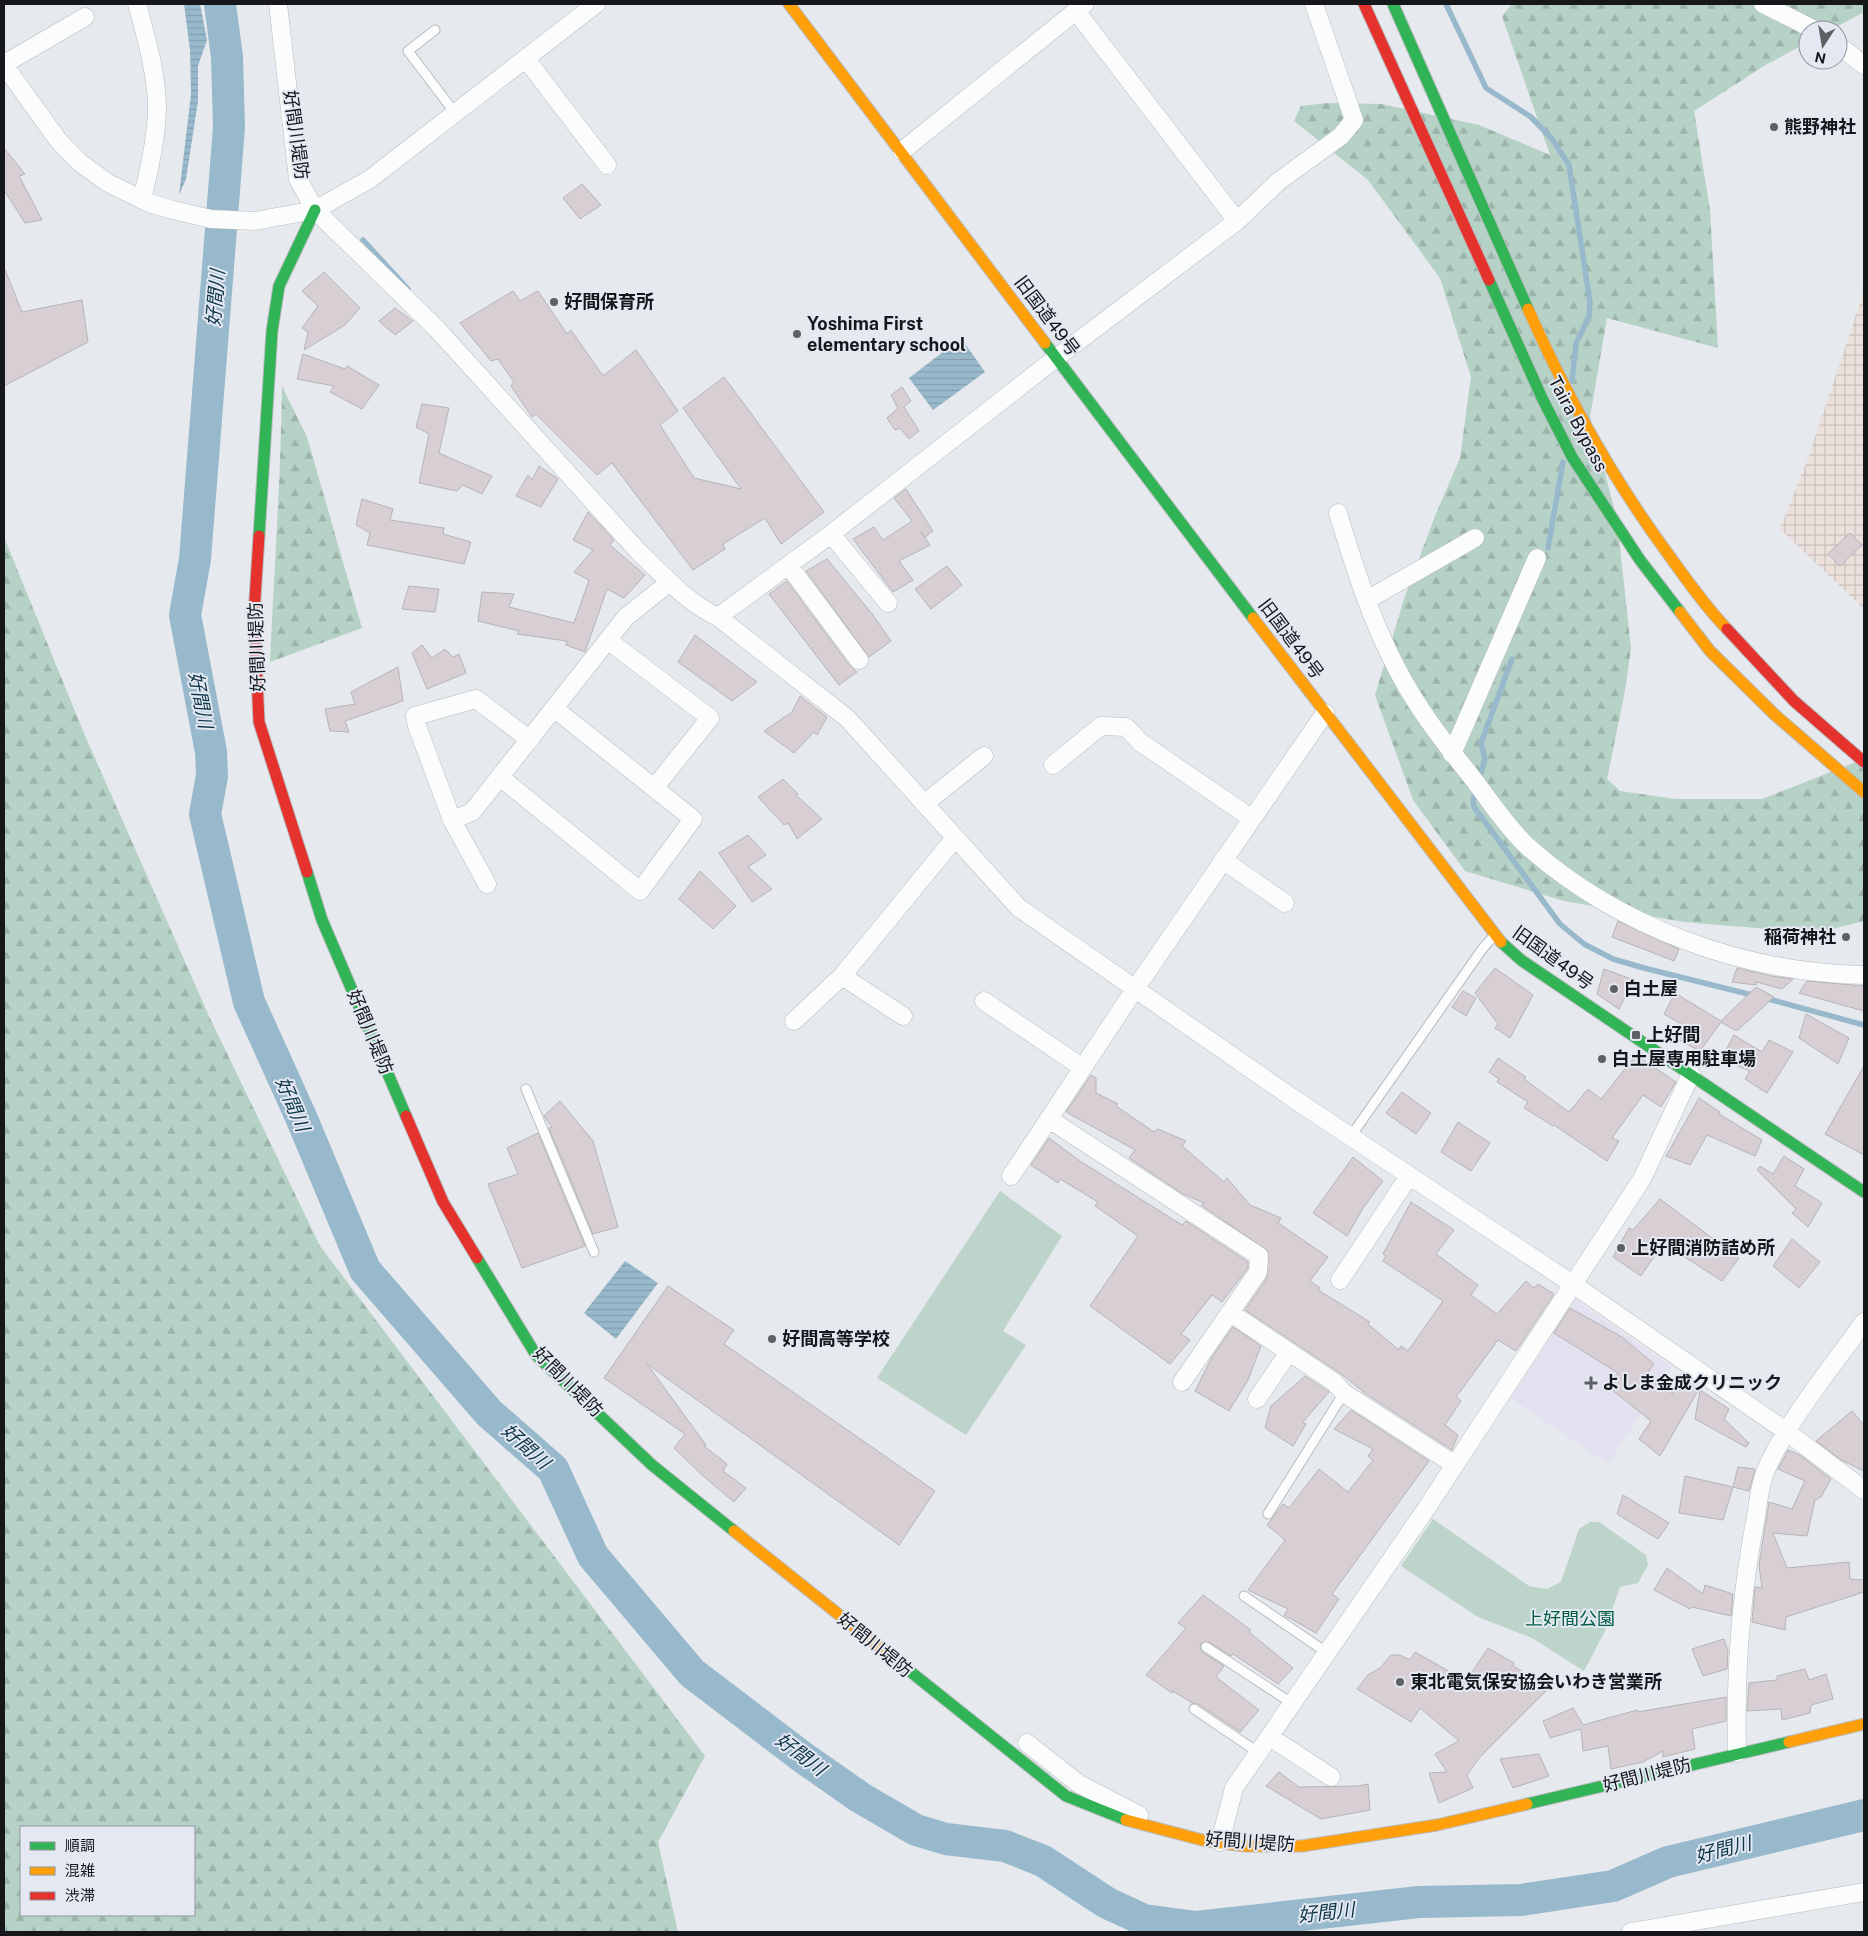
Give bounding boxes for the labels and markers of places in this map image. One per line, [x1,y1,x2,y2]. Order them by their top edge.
place label: 熊野神社 [1784,116,1856,137]
marker: 熊野神社 [1768,121,1780,133]
place label: 好間保育所 [564,291,654,312]
marker: 好間保育所 [548,296,560,308]
place label: Yoshima First elementary school [807,313,966,355]
marker: Yoshima First elementary school [791,328,803,340]
place label: 稲荷神社 [1764,926,1836,947]
marker: 稲荷神社 [1840,931,1852,943]
place label: 白土屋 [1624,978,1678,999]
marker: 白土屋 [1608,983,1620,995]
place label: 上好間 [1646,1024,1700,1045]
marker: 上好間 [1630,1029,1642,1041]
place label: 白土屋専用駐車場 [1612,1048,1756,1069]
marker: 白土屋専用駐車場 [1596,1053,1608,1065]
place label: 上好間消防詰め所 [1631,1237,1775,1258]
marker: 上好間消防詰め所 [1615,1242,1627,1254]
place label: 好間高等学校 [782,1328,890,1349]
marker: 好間高等学校 [766,1333,778,1345]
place label: よしま金成クリニック [1602,1372,1782,1393]
marker: よしま金成クリニック [1584,1376,1598,1390]
place label: 東北電気保安協会いわき営業所 [1410,1671,1662,1692]
marker: 東北電気保安協会いわき営業所 [1394,1676,1406,1688]

